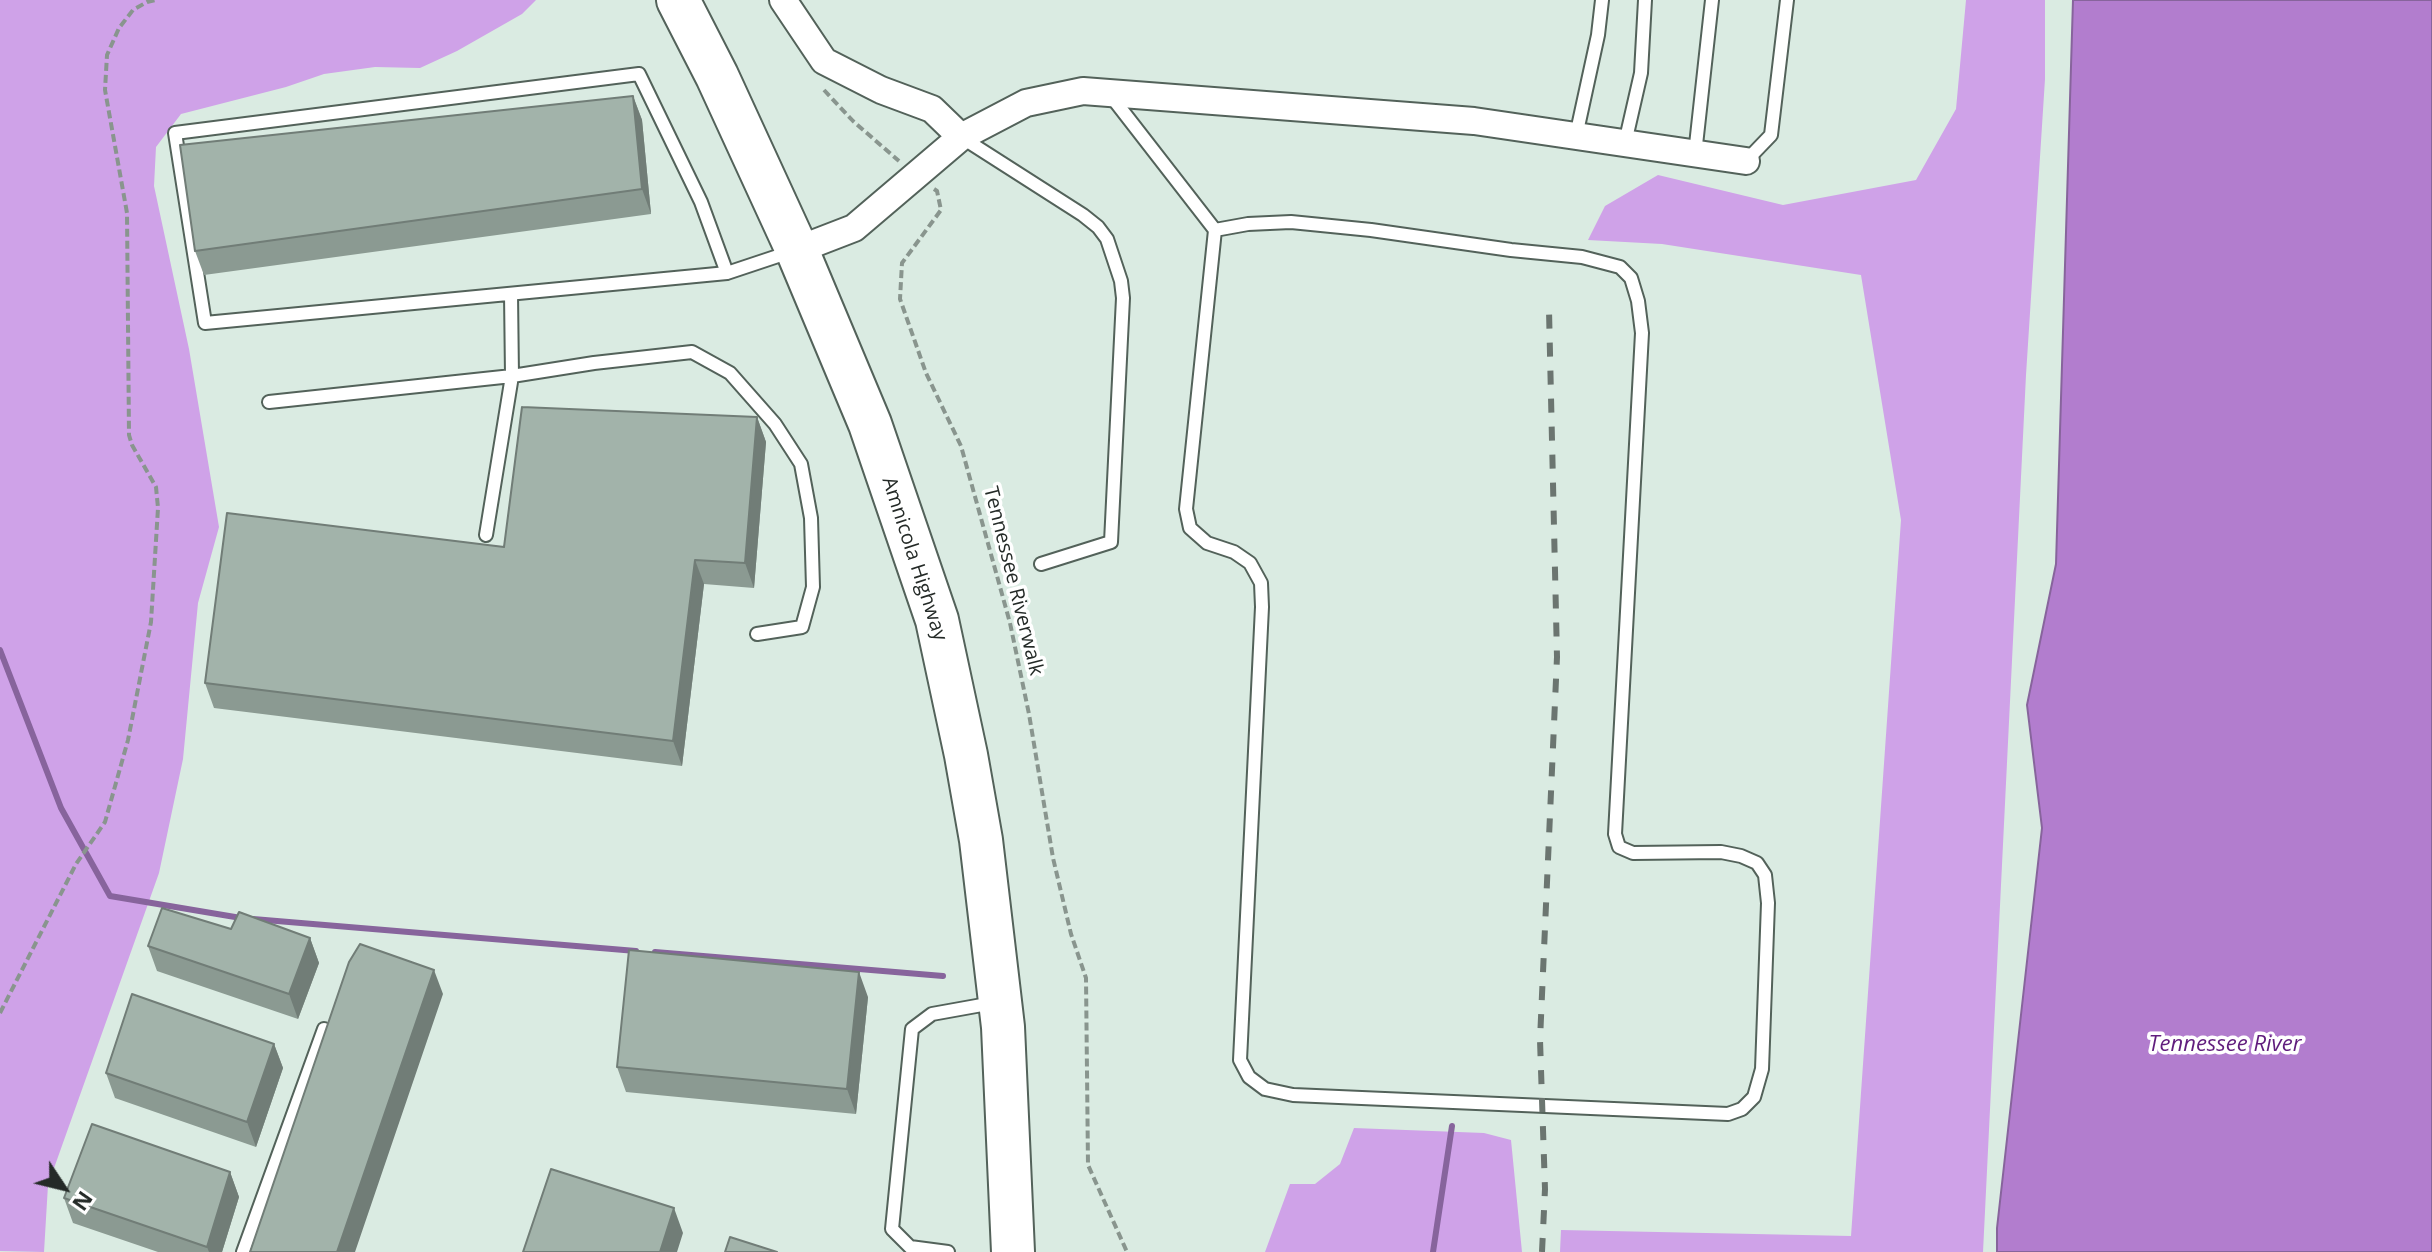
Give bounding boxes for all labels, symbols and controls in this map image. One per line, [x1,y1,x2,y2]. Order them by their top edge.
street label: Amnicola Highway [876,474,952,644]
street label: Tennessee Riverwalk [978,484,1048,678]
water label: Tennessee River [2149,1032,2301,1058]
north arrow [24,1148,104,1228]
text: N [66,1186,101,1218]

